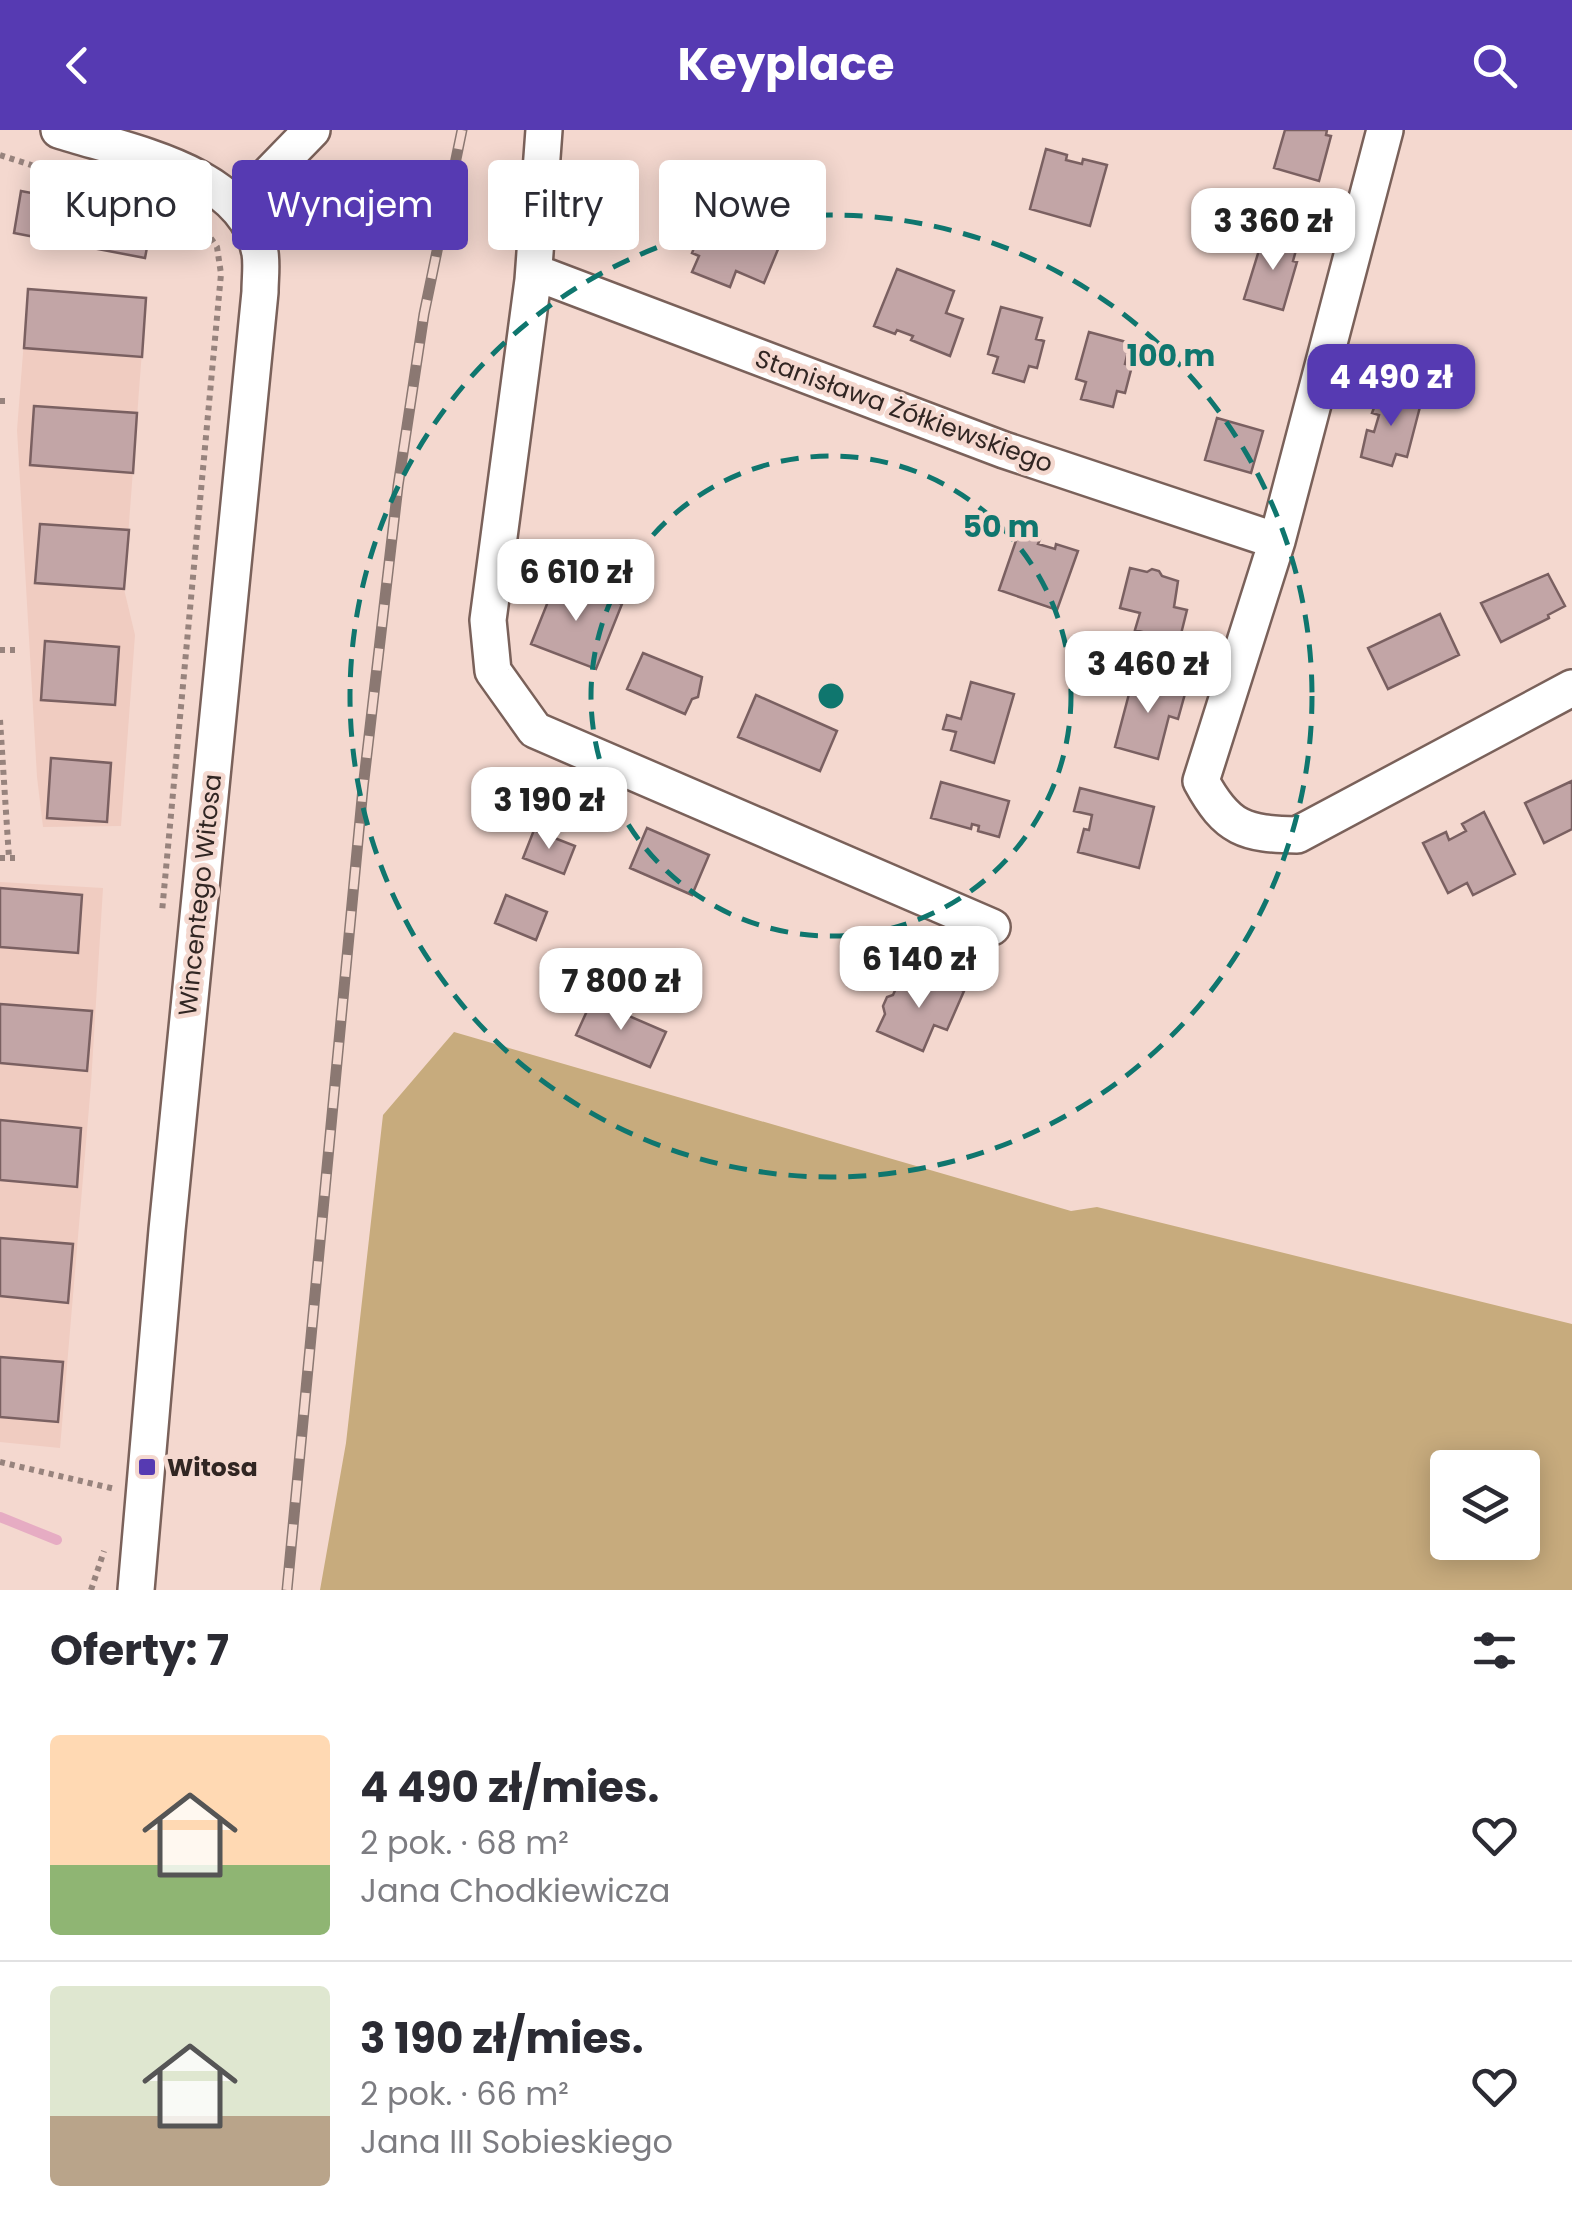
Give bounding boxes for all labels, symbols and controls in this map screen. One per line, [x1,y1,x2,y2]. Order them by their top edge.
text: Keyplace [678,33,894,96]
icon: back [50,38,105,93]
icon: search [1467,38,1522,93]
chip: Kupno [30,160,212,250]
chip: Wynajem [232,160,468,250]
chip: Filtry [488,160,639,250]
chip: Nowe [659,160,826,250]
pin: 3 360 zł [1170,188,1376,273]
text: 3 360 zł [1213,198,1333,243]
text: 100 m [1127,334,1215,377]
street label: Stanisława Żółkiewskiego [750,341,1058,481]
pin: 4 490 zł [1288,344,1494,429]
text: 4 490 zł [1329,354,1453,399]
text: 50 m [962,505,1040,548]
pin: 6 610 zł [473,539,679,624]
text: 6 610 zł [519,549,633,594]
pin: 3 460 zł [1045,631,1251,716]
text: 3 460 zł [1087,641,1209,686]
centre of rings [813,678,849,714]
pin: 3 190 zł [446,767,652,852]
street label: Wincentego Witosa [170,772,230,1018]
text: 3 190 zł [493,777,605,822]
pin: 6 140 zł [816,926,1022,1011]
text: 6 140 zł [862,936,976,981]
pin: 7 800 zł [518,948,724,1033]
text: 7 800 zł [561,958,681,1003]
place label: Witosa [167,1450,258,1485]
map controls [1430,1450,1540,1560]
button: layers [1430,1450,1540,1560]
marker: Witosa [136,1456,158,1478]
text: Oferty: 7 [50,1621,229,1680]
icon: filters [1467,1623,1522,1678]
text: 4 490 zł/mies. [360,1758,659,1817]
icon: home [130,1775,250,1895]
icon: heart [1467,1808,1522,1863]
text: 2 pok. · 68 m² [360,1820,569,1865]
text: Jana Chodkiewicza [360,1868,670,1913]
text: 3 190 zł/mies. [360,2009,644,2068]
icon: home [130,2026,250,2146]
icon: heart [1467,2059,1522,2114]
text: 2 pok. · 66 m² [360,2071,569,2116]
text: Jana III Sobieskiego [360,2119,673,2164]

